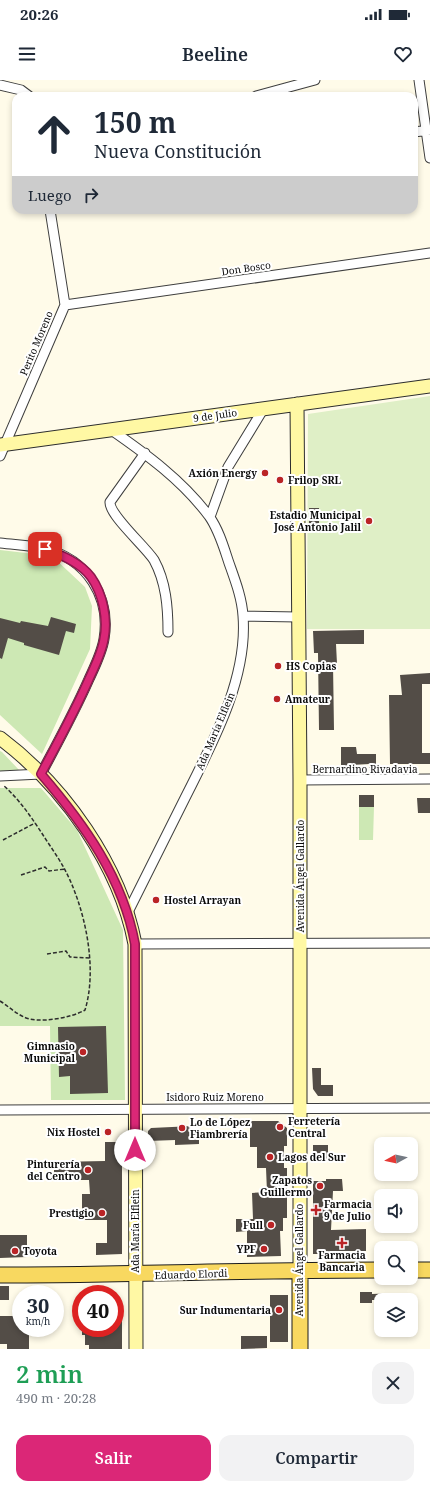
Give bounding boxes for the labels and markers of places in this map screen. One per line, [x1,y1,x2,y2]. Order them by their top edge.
place label: Axión Energy [189,466,257,480]
marker: Axión Energy [260,468,270,478]
place label: Frilop SRL [288,473,342,487]
marker: Frilop SRL [275,475,285,485]
place label: Estadio Municipal José Antonio Jalil [270,508,361,534]
marker: Estadio Municipal José Antonio Jalil [364,516,374,526]
pin [28,532,62,566]
place label: HS Copias [286,659,336,673]
marker: HS Copias [273,661,283,671]
place label: Amateur [285,692,331,706]
marker: Amateur [272,694,282,704]
place label: Hostel Arrayan [164,893,241,907]
marker: Hostel Arrayan [151,895,161,905]
place label: Gimnasio Municipal [24,1039,75,1065]
marker: Gimnasio Municipal [78,1047,88,1057]
place label: Ferretería Central [288,1114,340,1140]
place label: Lo de López Fiambrería [190,1115,250,1141]
marker: Ferretería Central [275,1122,285,1132]
marker: Lo de López Fiambrería [177,1123,187,1133]
place label: Nix Hostel [47,1125,100,1139]
marker: Nix Hostel [103,1127,113,1137]
place label: Lagos del Sur [278,1150,346,1164]
marker: Lagos del Sur [265,1152,275,1162]
place label: Pinturería del Centro [27,1157,80,1183]
marker: Pinturería del Centro [83,1165,93,1175]
place label: Zapatos Guillermo [260,1173,312,1199]
marker: Zapatos Guillermo [315,1181,325,1191]
place label: Farmacia 9 de Julio [324,1197,372,1223]
marker: Farmacia 9 de Julio [311,1205,321,1215]
place label: Prestigio [49,1206,94,1220]
marker: Prestigio [97,1208,107,1218]
place label: Full [243,1218,263,1232]
marker: Full [266,1220,276,1230]
marker: Farmacia Bancaria [337,1238,347,1248]
place label: YPF [236,1242,256,1256]
place label: Toyota [23,1244,57,1258]
marker: YPF [259,1244,269,1254]
marker: Toyota [10,1246,20,1256]
place label: Farmacia Bancaria [318,1248,366,1274]
place label: Sur Indumentaria [180,1303,271,1317]
marker: Sur Indumentaria [274,1305,284,1315]

